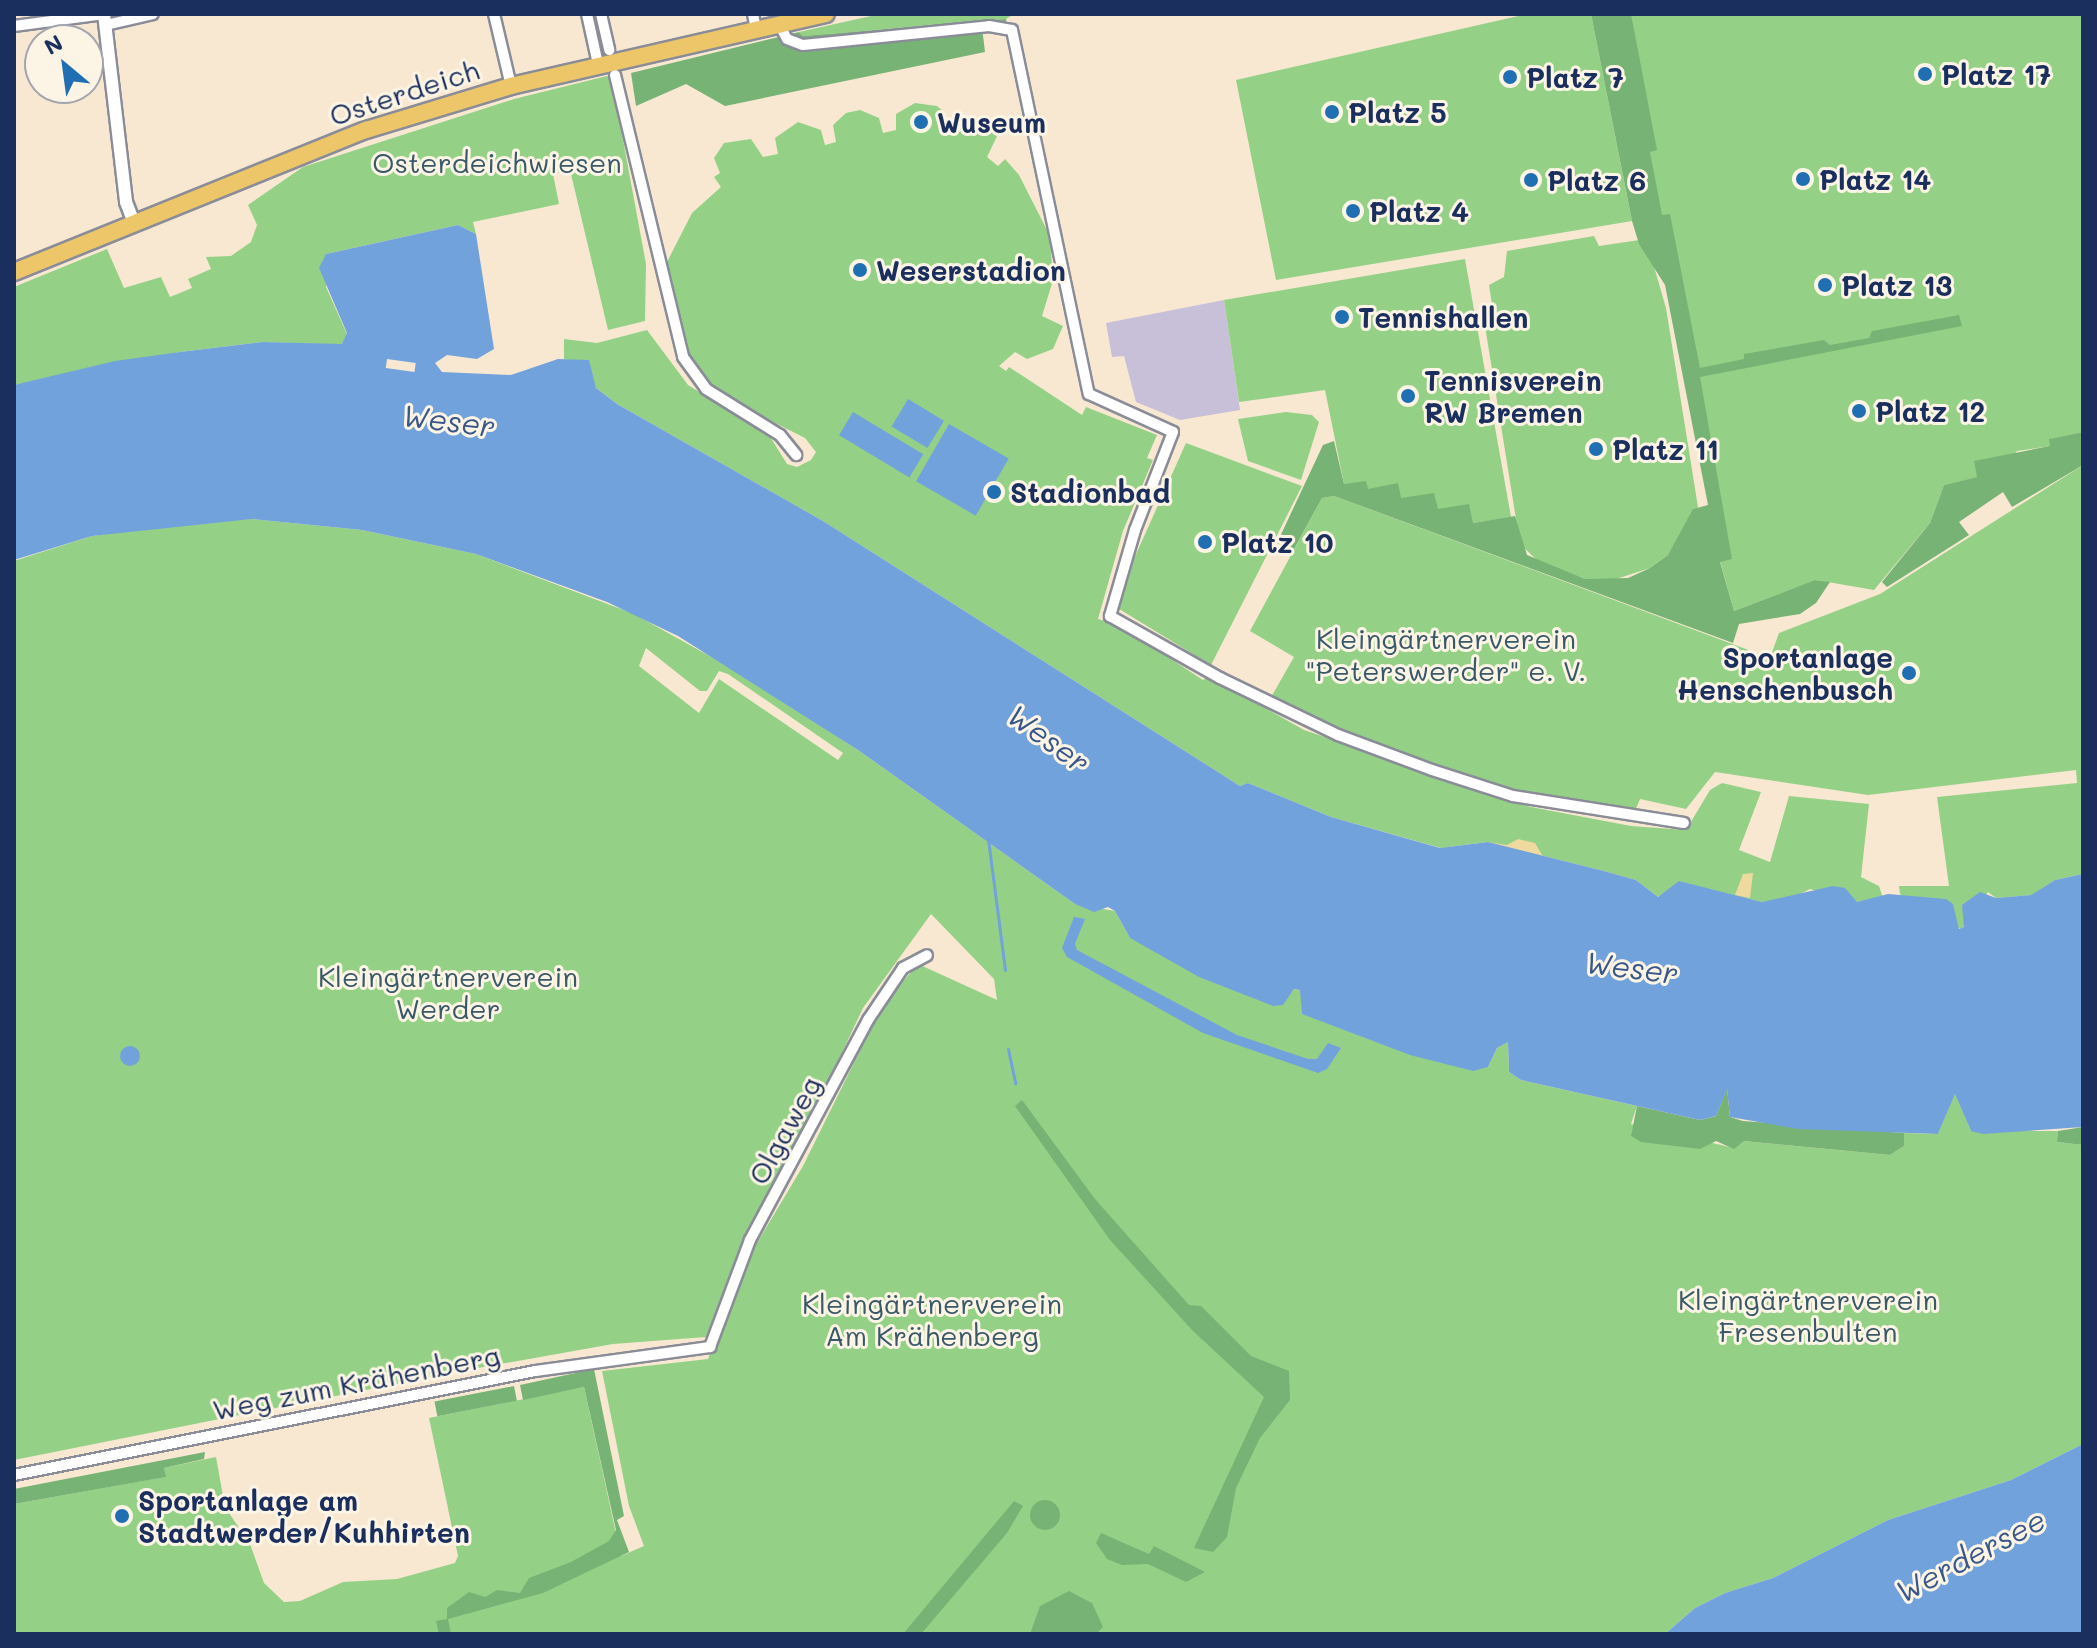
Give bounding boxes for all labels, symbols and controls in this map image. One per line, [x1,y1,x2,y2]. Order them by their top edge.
north arrow [24,24,104,104]
text: N [39,28,67,61]
street label: Osterdeich [325,52,483,132]
place label: Platz 17 [1941,57,2051,91]
place label: Platz 7 [1526,60,1624,94]
marker: Platz 17 [1916,65,1934,83]
marker: Platz 7 [1501,68,1519,86]
place label: Platz 5 [1348,95,1447,129]
marker: Platz 5 [1323,103,1341,121]
place label: Wuseum [937,105,1046,139]
marker: Wuseum [912,113,930,131]
park label: Osterdeichwiesen [372,145,622,179]
place label: Platz 14 [1819,162,1931,196]
place label: Platz 6 [1547,163,1646,197]
marker: Platz 14 [1794,170,1812,188]
marker: Platz 6 [1522,171,1540,189]
place label: Platz 4 [1369,194,1469,228]
marker: Platz 4 [1344,202,1362,220]
place label: Weserstadion [876,253,1066,287]
marker: Weserstadion [851,261,869,279]
place label: Platz 13 [1841,268,1952,302]
marker: Platz 13 [1816,276,1834,294]
place label: Tennishallen [1358,300,1528,334]
marker: Tennishallen [1333,308,1351,326]
place label: Tennisverein RW Bremen [1424,363,1602,429]
marker: Tennisverein RW Bremen [1399,387,1417,405]
place label: Platz 12 [1875,394,1985,428]
water label: Weser [401,396,497,444]
marker: Platz 12 [1850,402,1868,420]
place label: Platz 11 [1612,432,1719,466]
marker: Platz 11 [1587,440,1605,458]
place label: Stadionbad [1010,475,1170,509]
marker: Stadionbad [985,483,1003,501]
place label: Platz 10 [1221,525,1334,559]
marker: Platz 10 [1196,533,1214,551]
park label: Kleingärtnerverein "Peterswerder" e. V. [1306,621,1586,687]
place label: Sportanlage Henschenbusch [1677,640,1893,706]
marker: Sportanlage Henschenbusch [1900,664,1918,682]
water label: Weser [1001,696,1097,780]
water label: Weser [1584,943,1680,991]
park label: Kleingärtnerverein Werder [318,959,578,1025]
street label: Olgaweg [741,1070,827,1190]
park label: Kleingärtnerverein Fresenbulten [1678,1282,1938,1348]
park label: Kleingärtnerverein Am Krähenberg [802,1286,1062,1352]
street label: Weg zum Krähenberg [210,1338,502,1426]
place label: Sportanlage am Stadtwerder/Kuhhirten [138,1483,470,1549]
water label: Werdersee [1889,1501,2051,1609]
marker: Sportanlage am Stadtwerder/Kuhhirten [113,1507,131,1525]

